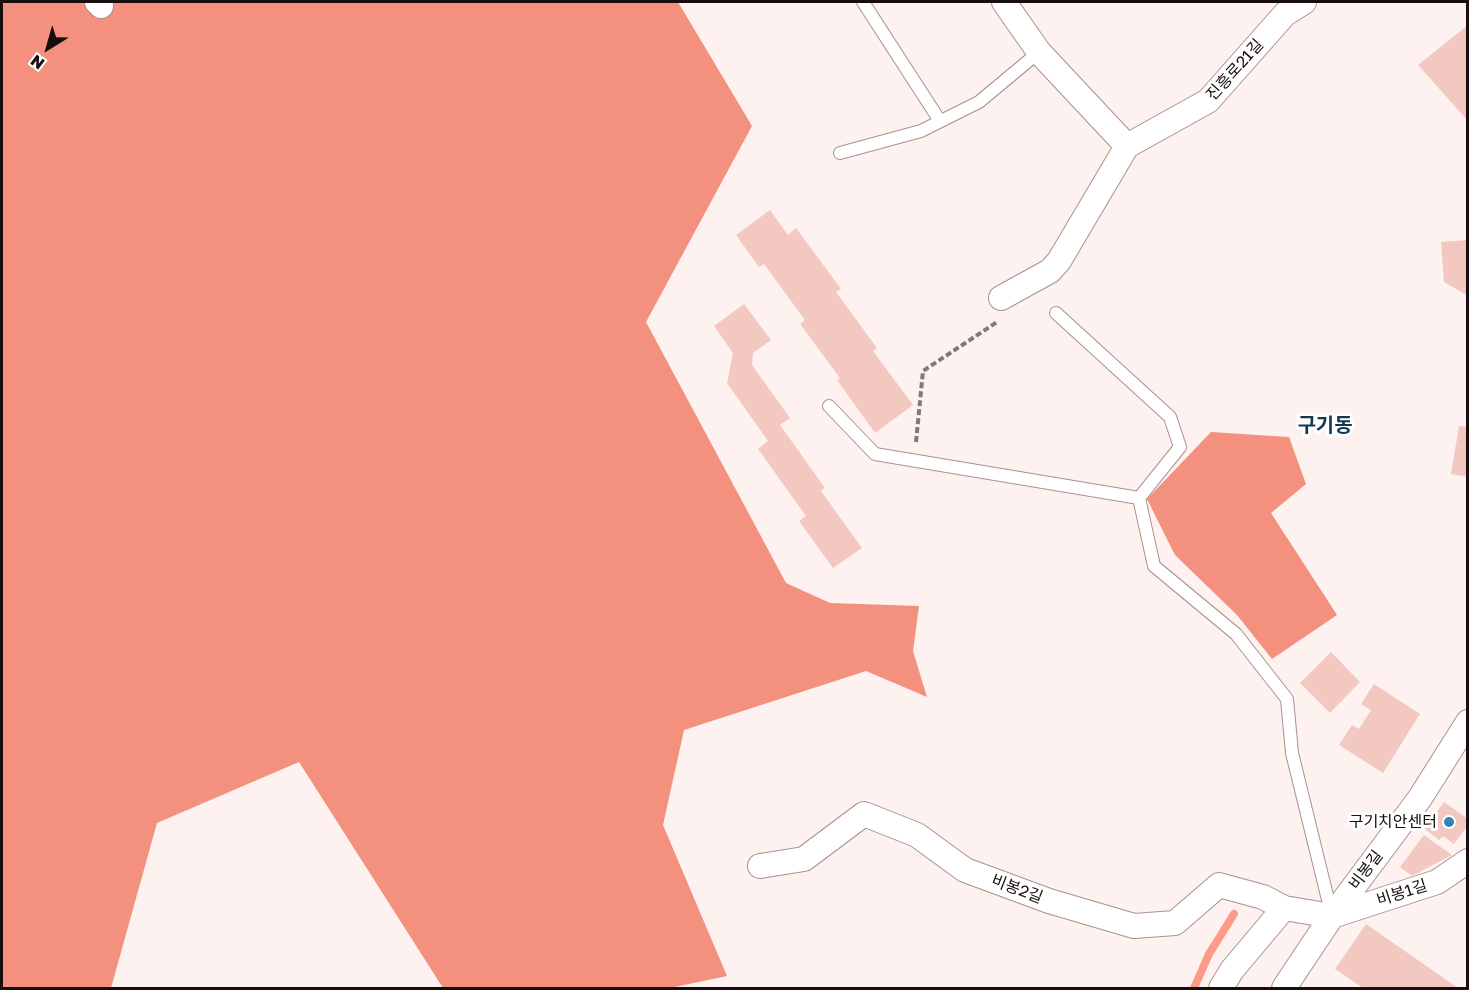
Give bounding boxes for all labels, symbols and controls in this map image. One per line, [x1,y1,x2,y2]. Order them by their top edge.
north arrow [18,18,78,78]
street label: 진흥로21길 [1202,35,1268,105]
text: N [26,51,48,74]
district label: 구기동 [1297,414,1353,438]
place label: 구기치안센터 [1349,812,1437,832]
marker: 구기치안센터 [1442,815,1456,829]
street label: 비봉길 [1345,847,1387,893]
street label: 비봉2길 [989,870,1045,908]
street label: 비봉1길 [1374,876,1430,910]

